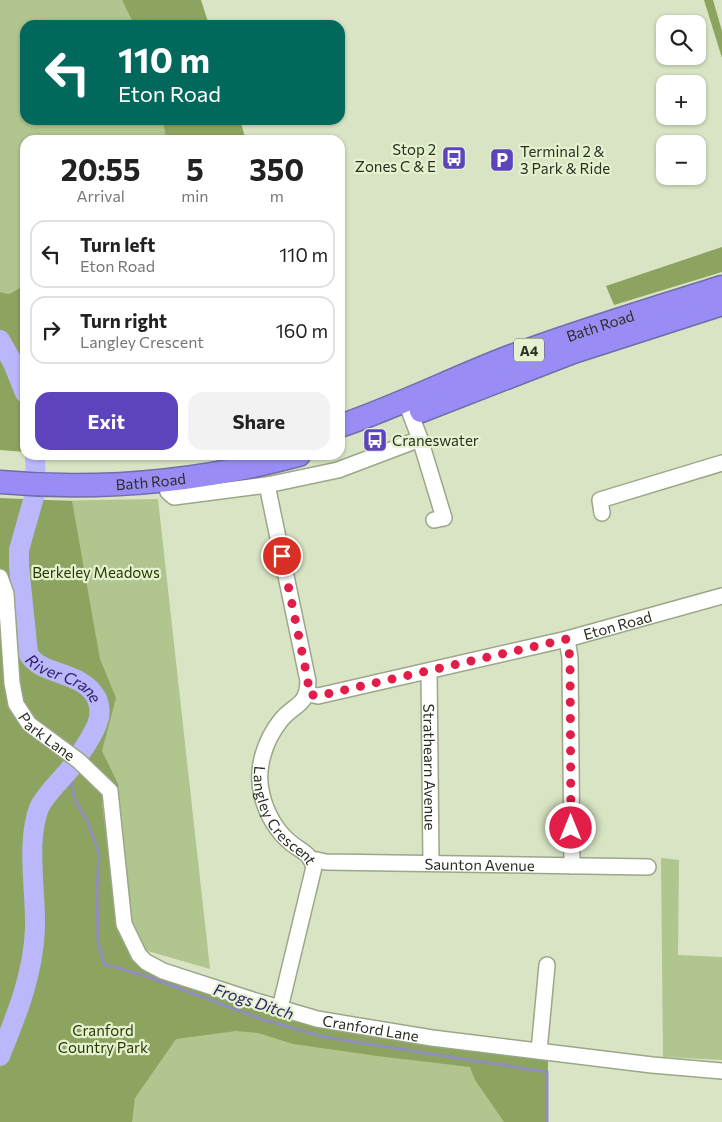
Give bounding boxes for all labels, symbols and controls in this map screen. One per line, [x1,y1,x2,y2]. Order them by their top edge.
map controls [656,15,706,185]
button: search [656,15,706,65]
text: 110 m [118,37,210,80]
icon: left [35,40,100,105]
button: + [656,75,706,125]
text: Eton Road [118,80,221,107]
button: − [656,135,706,185]
place label: Stop 2 Zones C & E [355,140,436,175]
place label: Terminal 2 & 3 Park & Ride [520,142,610,177]
bus stop icon: Stop 2 Zones C & E [441,145,467,171]
parking icon: Terminal 2 & 3 Park & Ride [489,147,515,173]
text: 20:55 [61,150,141,187]
text: 5 [186,150,204,187]
text: 350 [249,150,304,187]
text: Arrival [76,186,125,205]
text: min [181,186,209,205]
text: m [270,186,284,205]
text: Turn left [80,233,155,256]
icon: left [37,240,65,268]
text: 110 m [279,243,328,266]
text: Eton Road [80,256,155,275]
street label: Bath Road [564,306,636,345]
text: Turn right [80,309,167,332]
icon: right [37,316,65,344]
text: 160 m [276,319,328,342]
text: Langley Crescent [80,332,204,351]
road number: A4 [514,338,544,362]
button: Exit [35,392,178,450]
button: Share [188,392,330,450]
bus stop icon: Craneswater [362,427,388,453]
place label: Craneswater [392,431,479,449]
street label: Bath Road [115,469,187,493]
pin [261,535,303,577]
icon: arrive [268,542,296,570]
park label: Berkeley Meadows [32,563,160,581]
street label: Eton Road [581,607,654,643]
water label: River Crane [22,649,107,706]
street label: Strathearn Avenue [420,704,440,830]
street label: Park Lane [15,709,79,764]
street label: Langley Crescent [251,765,321,867]
position arrow [544,801,596,853]
street label: Saunton Avenue [424,855,535,874]
water label: Frogs Ditch [212,979,296,1023]
street label: Cranford Lane [321,1011,420,1045]
park label: Cranford Country Park [58,1021,148,1056]

